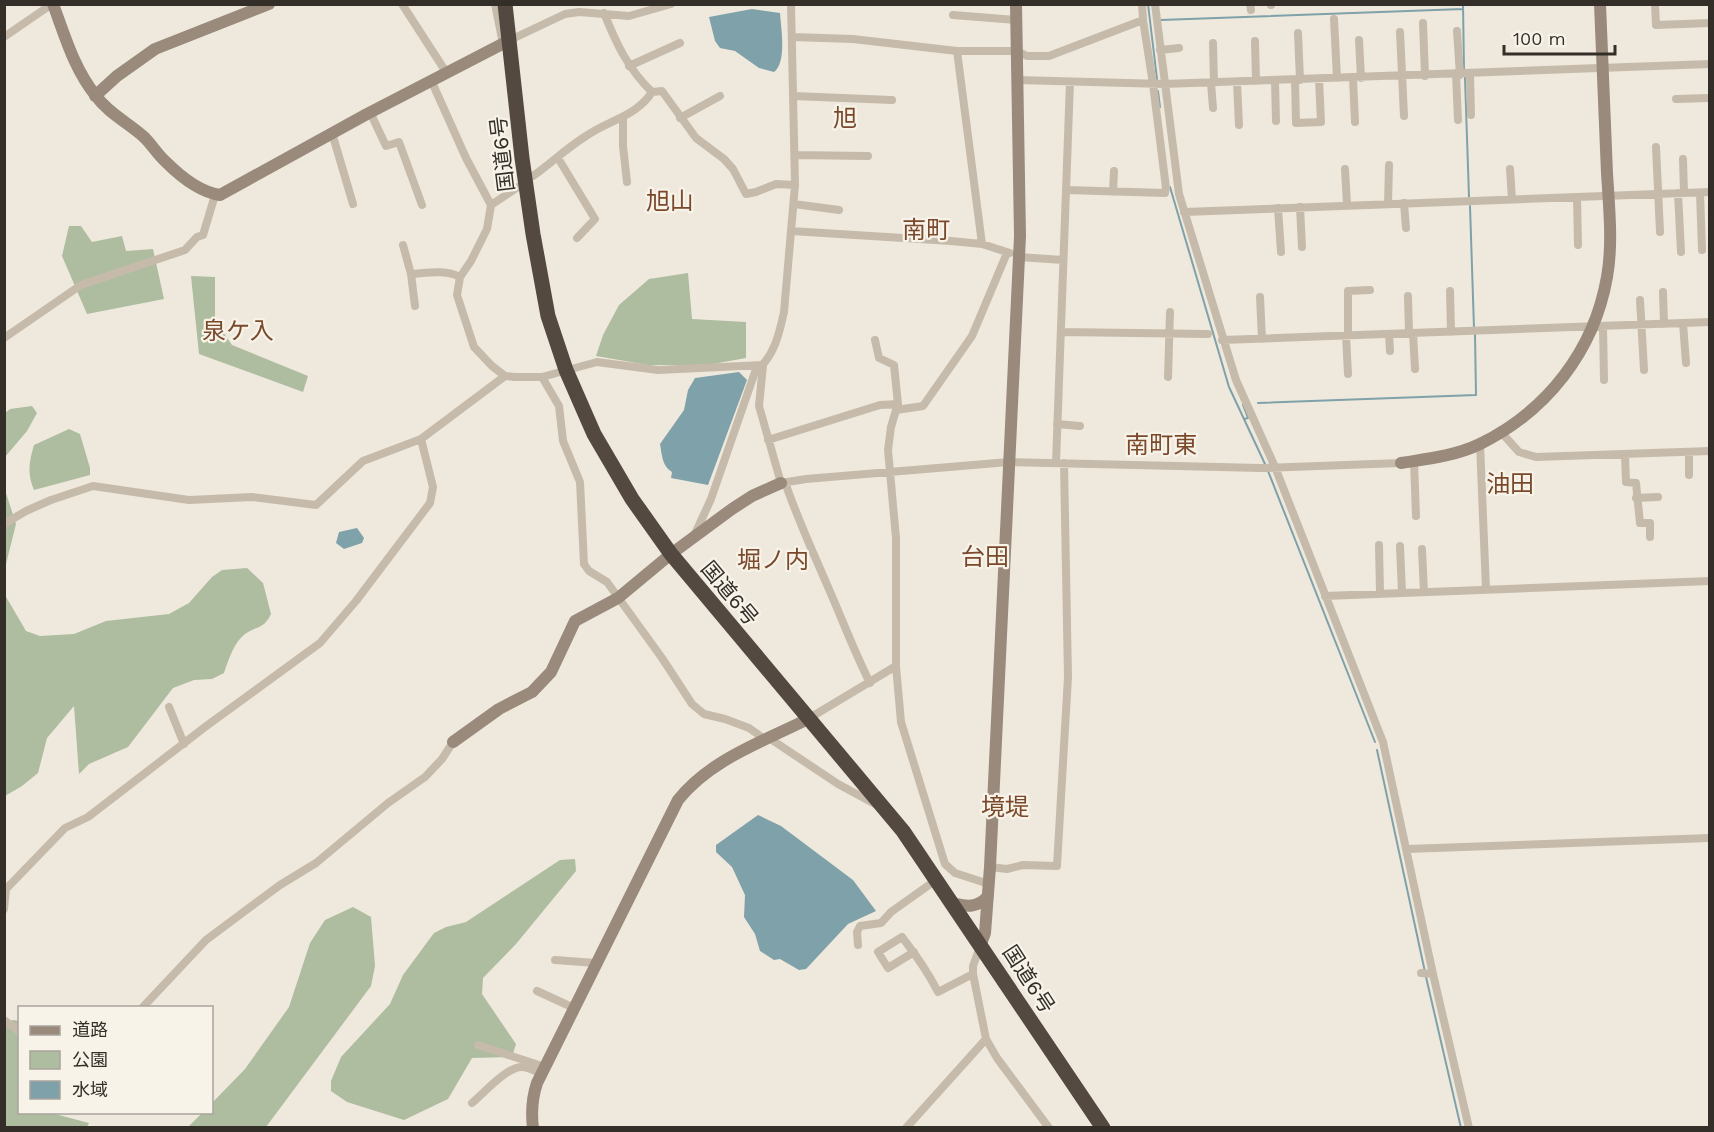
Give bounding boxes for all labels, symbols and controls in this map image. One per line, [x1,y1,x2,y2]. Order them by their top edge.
scale bar [1504,18,1615,56]
text: 100 m [1513,28,1566,49]
district label: 旭 [833,104,857,132]
street label: 国道6号 [485,115,519,193]
district label: 旭山 [646,187,694,215]
district label: 南町 [902,216,950,244]
district label: 泉ケ入 [202,317,274,345]
district label: 南町東 [1125,431,1197,459]
district label: 油田 [1486,470,1534,498]
district label: 台田 [961,543,1009,571]
district label: 堀ノ内 [737,546,809,574]
street label: 国道6号 [696,556,764,630]
district label: 境堤 [981,793,1029,821]
street label: 国道6号 [998,940,1060,1018]
legend [18,1006,213,1114]
text: 道路 [72,1019,108,1040]
text: 公園 [72,1049,108,1070]
text: 水域 [72,1079,108,1100]

